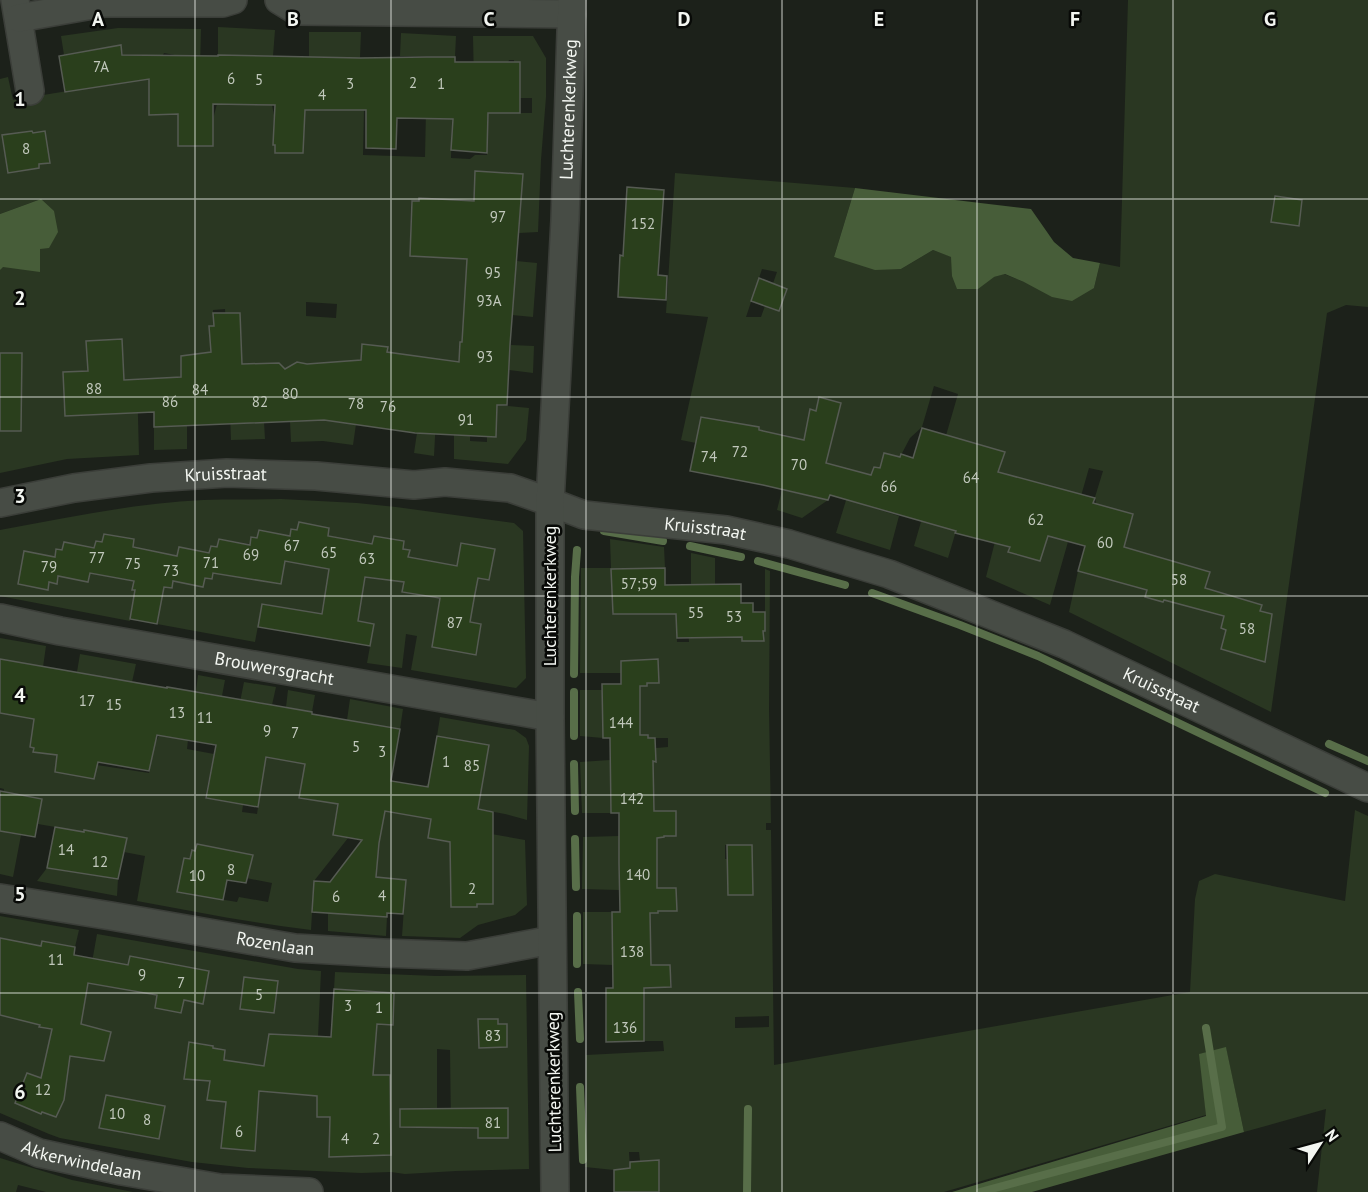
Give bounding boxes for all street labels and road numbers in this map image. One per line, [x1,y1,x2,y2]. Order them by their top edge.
street label: Luchterenkerkweg [554,39,582,180]
street label: Kruisstraat [184,461,267,487]
street label: Kruisstraat [663,512,749,545]
street label: Luchterenkerkweg [538,526,561,666]
street label: Brouwersgracht [213,646,336,690]
street label: Kruisstraat [1119,662,1204,718]
street label: Rozenlaan [234,926,315,960]
street label: Luchterenkerkweg [541,1011,566,1153]
street label: Akkerwindelaan [18,1135,144,1185]

